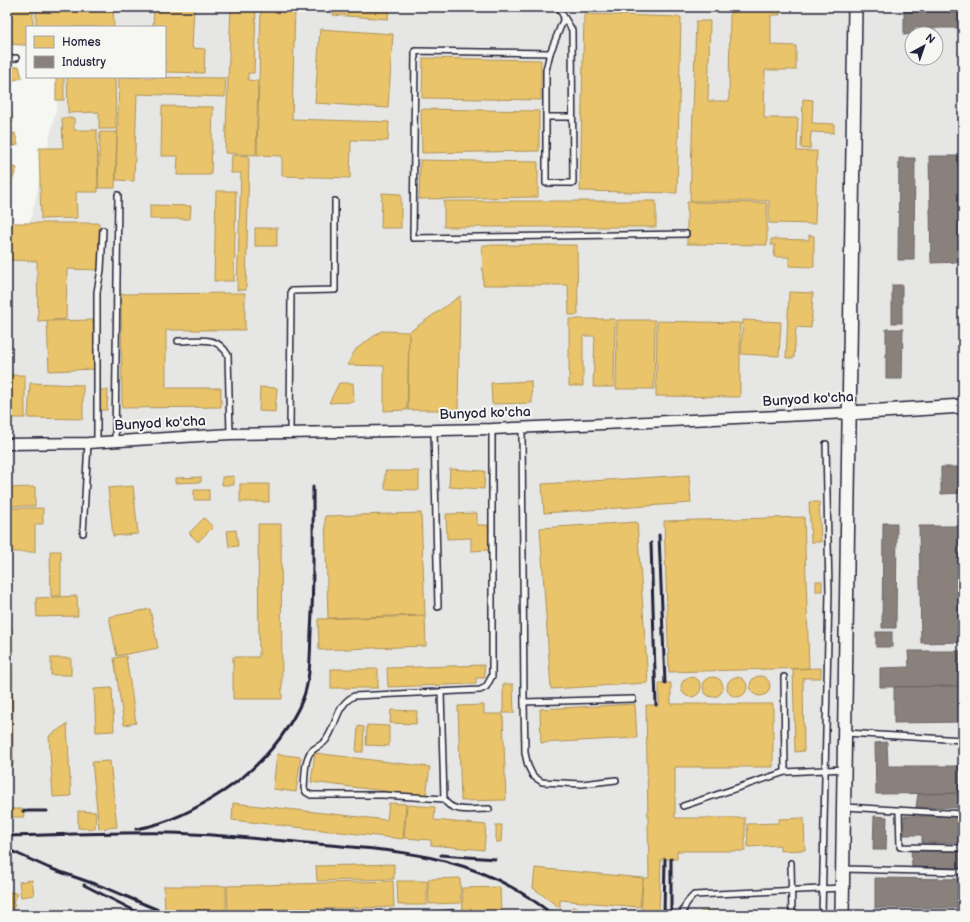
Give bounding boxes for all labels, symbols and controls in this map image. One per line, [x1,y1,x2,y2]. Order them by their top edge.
legend [26,26,166,78]
north arrow [904,26,944,66]
text: N [923,31,937,46]
text: Homes [62,35,101,50]
text: Industry [62,55,107,70]
street label: Bunyod ko'cha [762,388,854,410]
street label: Bunyod ko'cha [439,403,531,423]
street label: Bunyod ko'cha [114,412,206,434]

